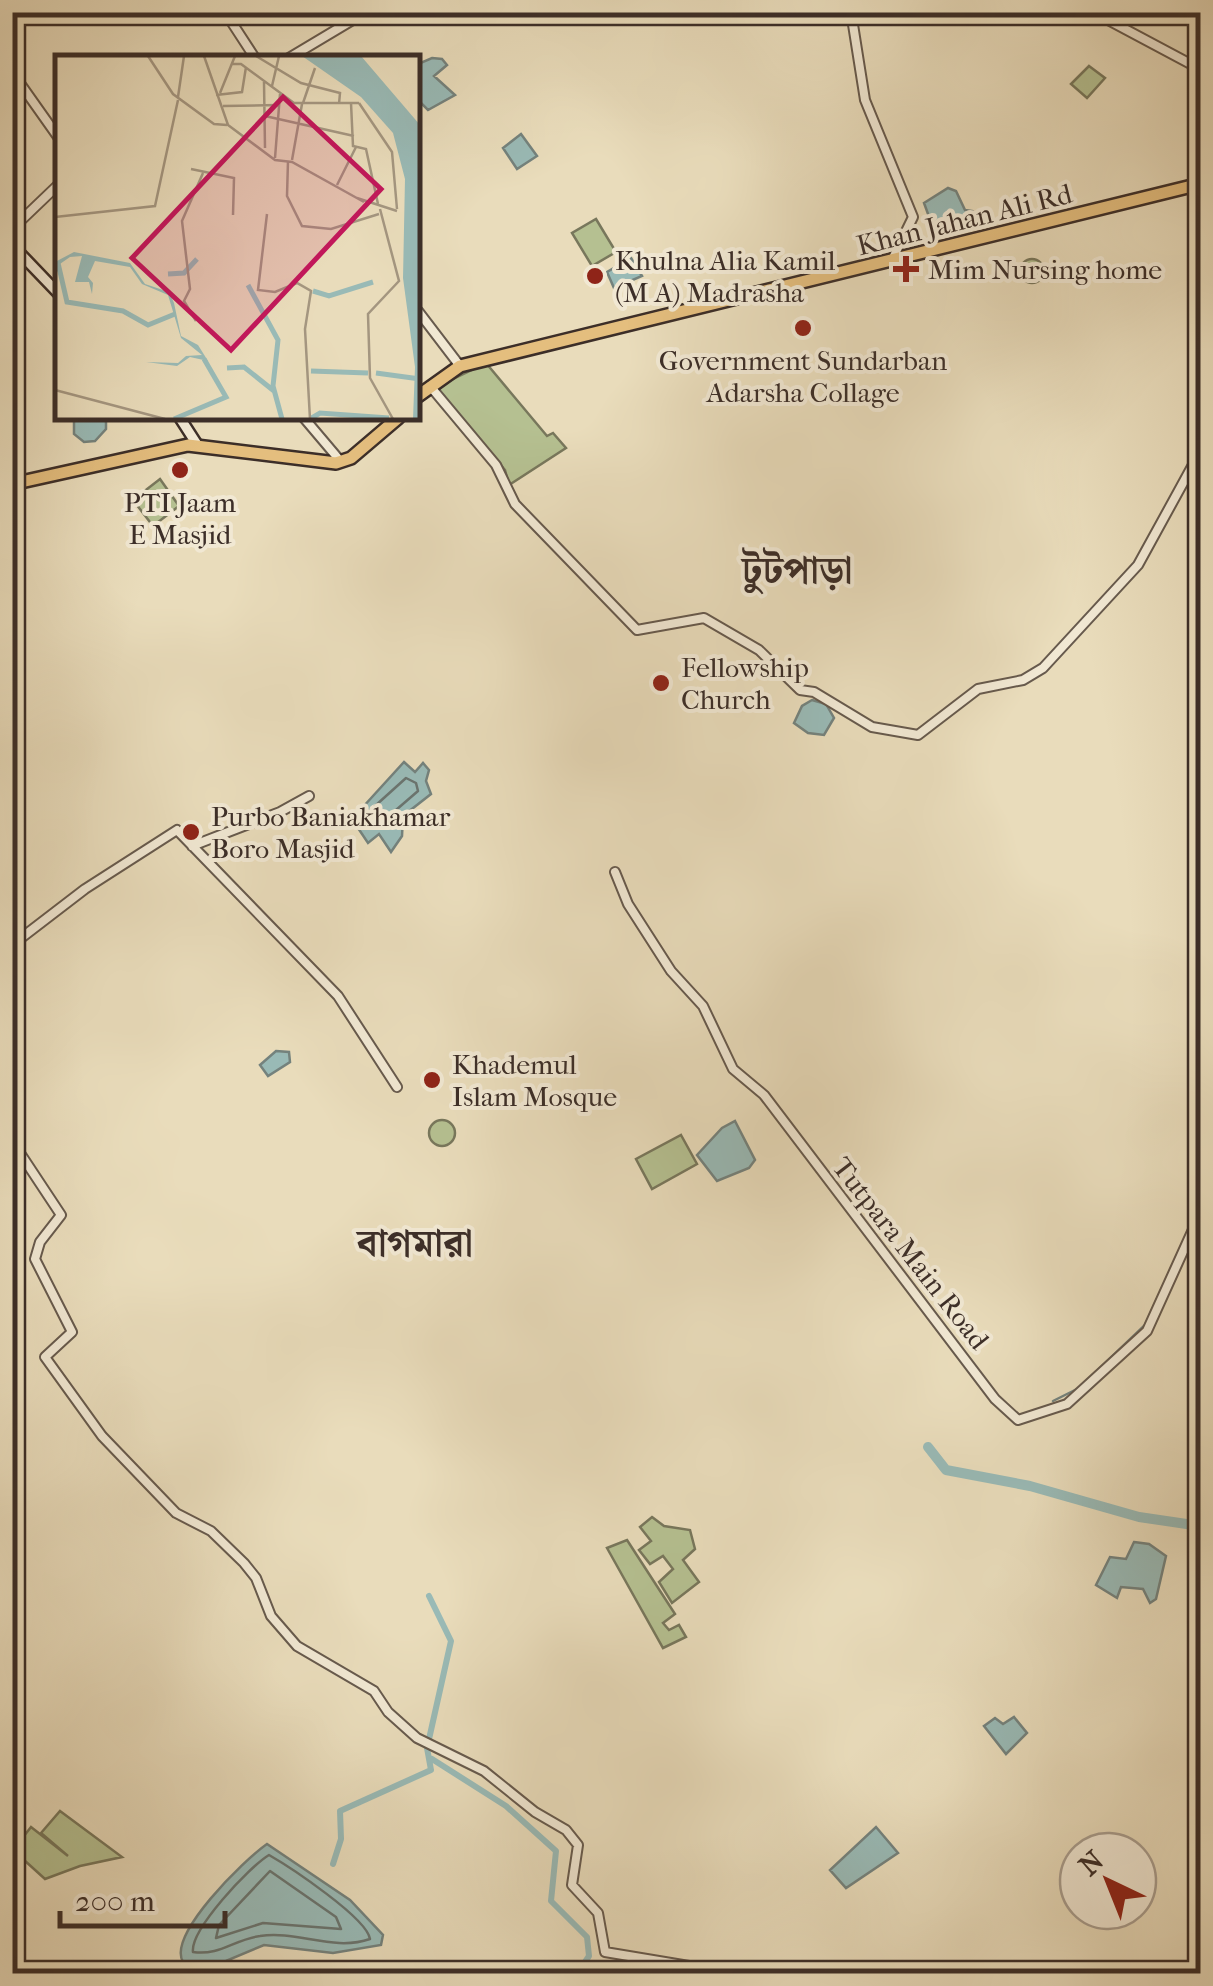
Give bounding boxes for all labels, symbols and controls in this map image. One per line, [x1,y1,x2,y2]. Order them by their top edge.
inset map [55,55,420,420]
street label: Khan Jahan Ali Rd [853,177,1076,262]
place label: Khulna Alia Kamil (M A) Madrasha [615,244,836,309]
place label: Mim Nursing home [928,253,1162,286]
marker: Mim Nursing home [893,256,919,282]
marker: Khulna Alia Kamil (M A) Madrasha [584,265,606,287]
marker: Government Sundarban Adarsha Collage [792,317,814,339]
place label: Government Sundarban Adarsha Collage [659,344,947,409]
marker: PTI Jaam E Masjid [169,459,191,481]
place label: PTI Jaam E Masjid [124,486,237,551]
district label: টুটপাড়া [740,547,852,595]
place label: Fellowship Church [681,651,809,716]
marker: Fellowship Church [650,672,672,694]
place label: Purbo Baniakhamar Boro Masjid [211,800,450,865]
marker: Purbo Baniakhamar Boro Masjid [180,821,202,843]
place label: Khademul Islam Mosque [452,1048,617,1113]
marker: Khademul Islam Mosque [421,1069,443,1091]
street label: Tutpara Main Road [825,1151,996,1356]
district label: বাগমারা [355,1221,473,1266]
north arrow [1058,1831,1158,1931]
text: N [1072,1843,1111,1882]
scale bar [60,1866,225,1928]
text: 200 m [75,1884,155,1919]

